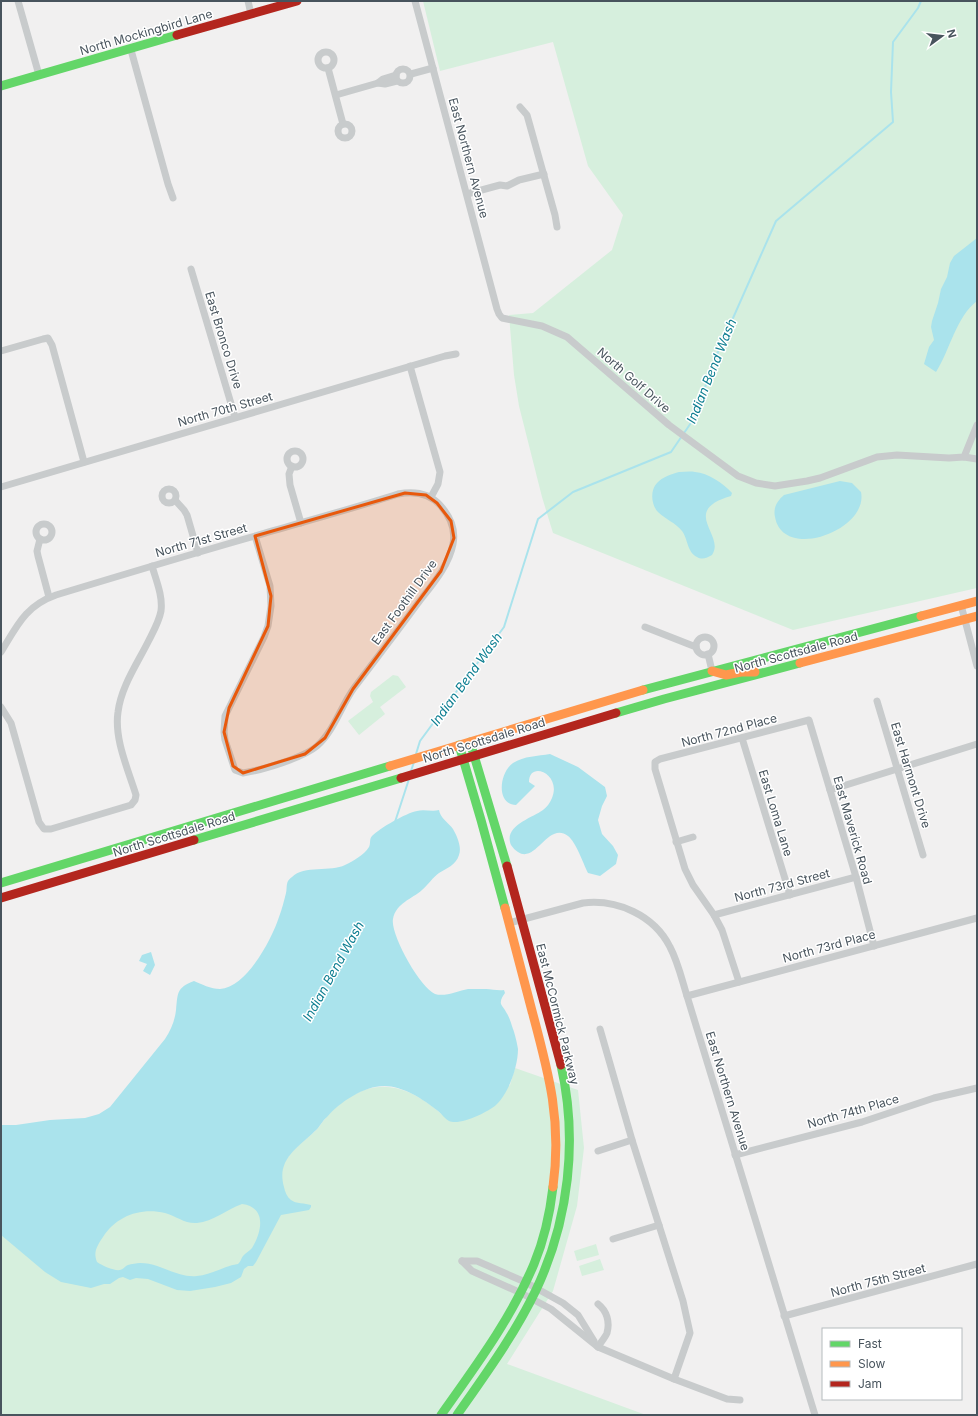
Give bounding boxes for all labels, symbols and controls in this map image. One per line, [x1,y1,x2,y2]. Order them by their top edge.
street label: North Mockingbird Lane [78,6,214,58]
north arrow [922,16,962,56]
text: N [944,28,960,39]
street label: East Northern Avenue [446,96,492,220]
street label: East Bronco Drive [202,289,246,391]
water label: Indian Bend Wash [683,316,739,426]
street label: North Golf Drive [594,344,674,416]
street label: North 70th Street [176,388,274,430]
street label: North 71st Street [154,520,249,560]
street label: East Foothill Drive [368,557,440,647]
street label: North Scottsdale Road [733,628,859,676]
water label: Indian Bend Wash [427,629,505,729]
street label: North 72nd Place [680,710,778,750]
street label: North Scottsdale Road [421,714,547,766]
street label: East Harmont Drive [888,720,934,830]
street label: East Loma Lane [756,768,796,858]
street label: East Maverick Road [830,774,876,886]
street label: North Scottsdale Road [111,808,237,860]
street label: North 73rd Street [733,865,831,905]
water label: Indian Bend Wash [299,918,367,1024]
street label: North 73rd Place [781,926,877,966]
street label: East McCormick Parkway [533,942,583,1086]
street label: East Northern Avenue [703,1030,753,1152]
street label: North 74th Place [805,1091,901,1131]
street label: North 75th Street [829,1260,927,1300]
legend [822,1328,962,1400]
text: Fast [858,1336,882,1351]
text: Slow [858,1356,886,1371]
text: Jam [858,1376,882,1391]

